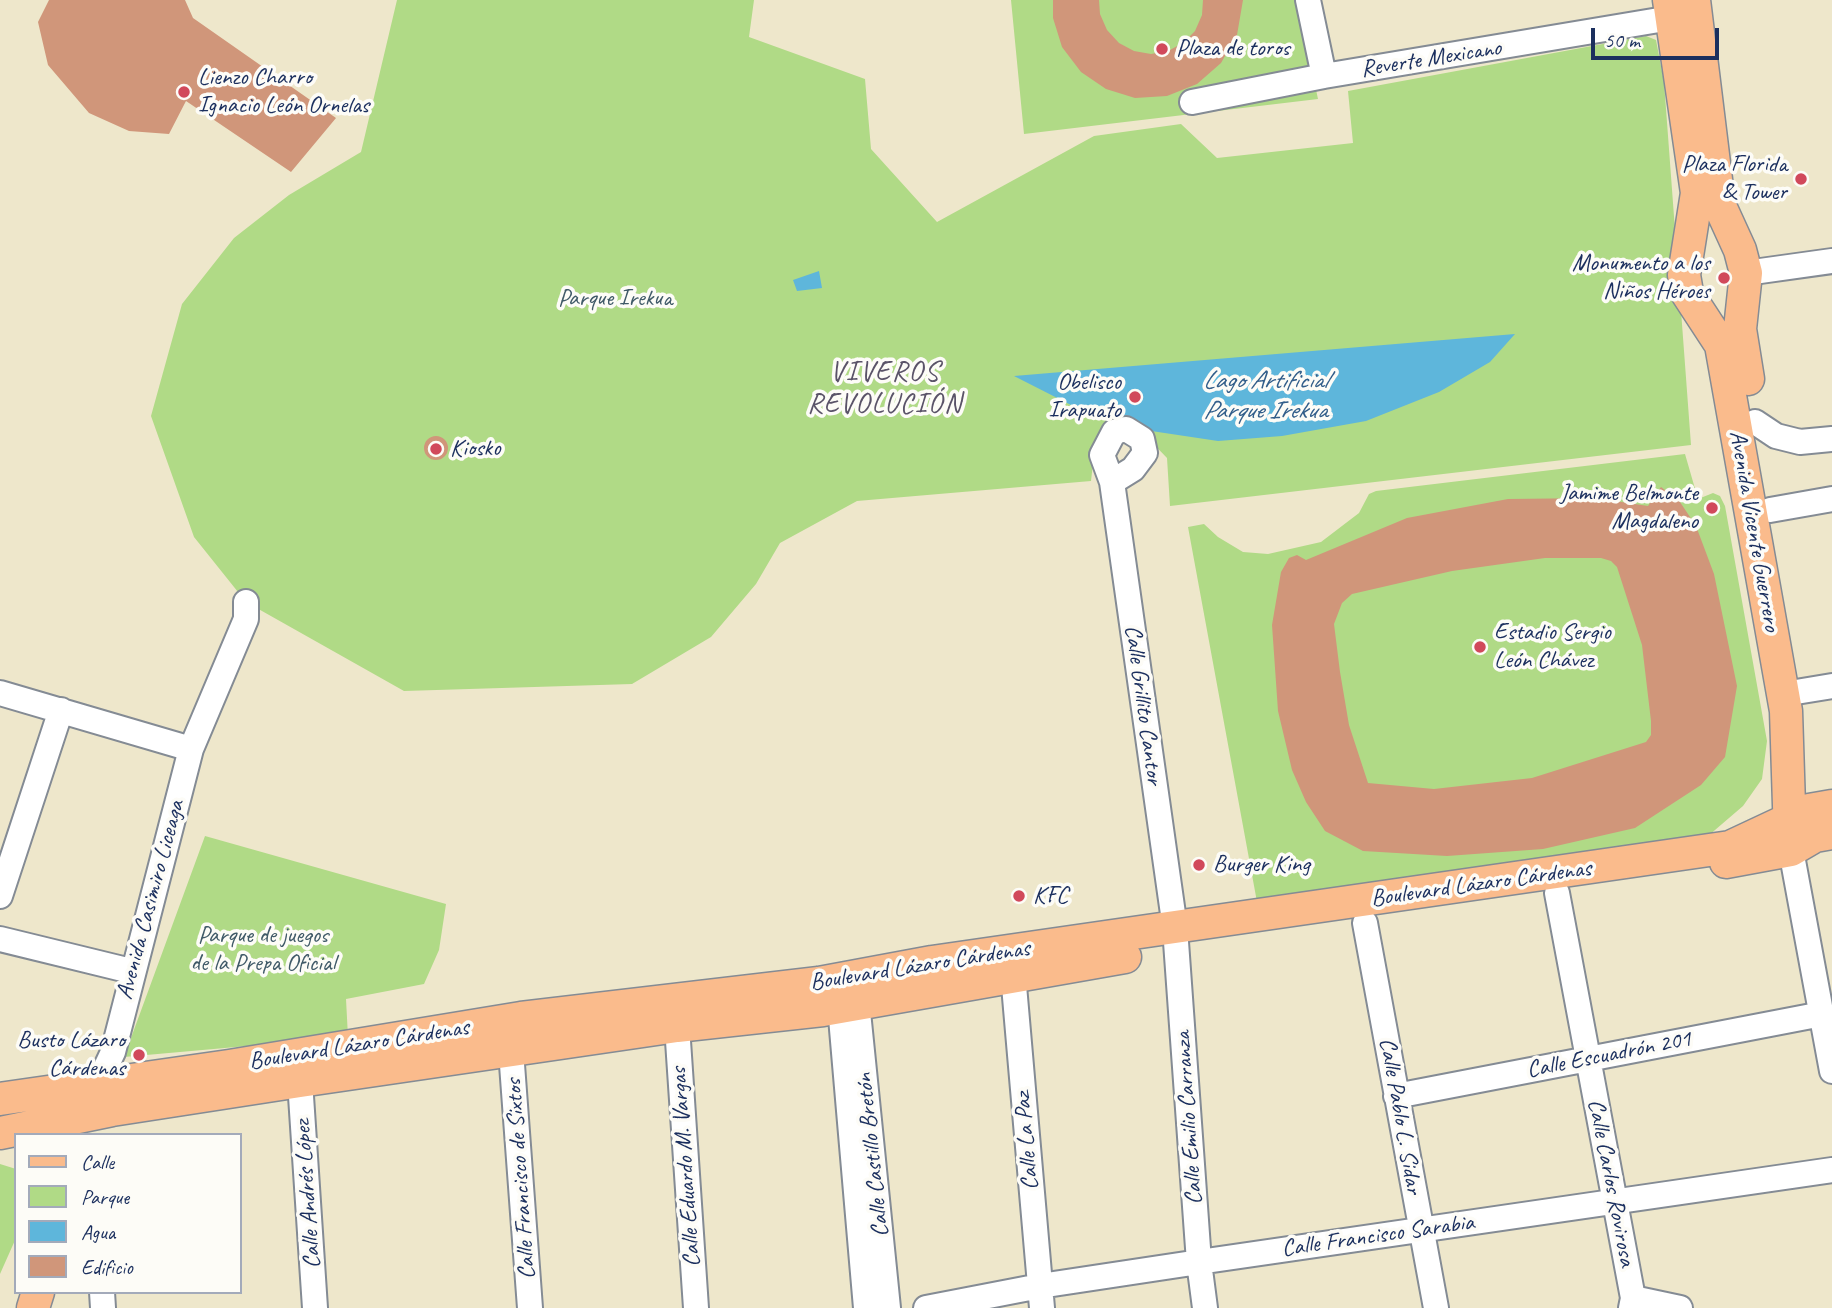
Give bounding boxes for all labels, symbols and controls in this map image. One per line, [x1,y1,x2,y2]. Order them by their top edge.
scale bar [1594,14,1722,58]
text: 50 m [1604,27,1640,53]
street label: Reverte Mexicano [1359,34,1503,84]
place label: Plaza de toros [1176,35,1290,63]
marker: Plaza de toros [1154,41,1170,57]
place label: Lienzo Charro Ignacio León Ornelas [198,64,369,120]
marker: Lienzo Charro Ignacio León Ornelas [176,84,192,100]
place label: Plaza Florida & Tower [1682,151,1787,207]
marker: Plaza Florida & Tower [1793,171,1809,187]
place label: Monumento a los Niños Héroes [1572,250,1710,306]
marker: Monumento a los Niños Héroes [1716,270,1732,286]
park label: Parque Irekua [558,285,672,313]
district label: VIVEROS REVOLUCIÓN [809,356,961,422]
water label: Lago Artificial Parque Irekua [1203,365,1327,426]
place label: Obelisco Irapuato [1048,369,1121,425]
marker: Obelisco Irapuato [1127,389,1143,405]
street label: Avenida Vicente Guerrero [1722,428,1786,634]
place label: Kiosko [450,435,501,463]
marker: Kiosko [428,441,444,457]
place label: Jamime Belmonte Magdaleno [1560,480,1698,536]
marker: Jamime Belmonte Magdaleno [1704,500,1720,516]
place label: Estadio Sergio León Chávez [1494,619,1611,675]
street label: Calle Grillito Cantor [1118,623,1168,787]
marker: Estadio Sergio León Chávez [1472,639,1488,655]
street label: Avenida Casimiro Liceaga [111,797,191,1003]
place label: Burger King [1213,851,1310,879]
street label: Boulevard Lázaro Cárdenas [1369,854,1593,914]
marker: Burger King [1191,857,1207,873]
place label: KFC [1033,882,1068,910]
marker: KFC [1011,888,1027,904]
park label: Parque de juegos de la Prepa Oficial [190,922,336,978]
street label: Boulevard Lázaro Cárdenas [808,934,1032,998]
street label: Boulevard Lázaro Cárdenas [247,1013,471,1077]
street label: Calle Escuadrón 201 [1524,1025,1694,1085]
place label: Busto Lázaro Cárdenas [17,1027,125,1083]
street label: Calle Emilio Carranza [1169,1030,1209,1206]
street label: Calle Pablo L. Sidar [1372,1036,1428,1196]
marker: Busto Lázaro Cárdenas [131,1047,147,1063]
street label: Calle Eduardo M. Vargas [665,1066,707,1268]
street label: Calle Castillo Bretón [850,1072,896,1238]
street label: Calle Francisco de Sixtos [500,1078,542,1280]
street label: Calle La Paz [1008,1091,1046,1191]
street label: Calle Carlos Rovirosa [1581,1097,1641,1269]
street label: Calle Andrés López [288,1119,328,1269]
legend [14,1133,242,1294]
text: Calle [81,1149,114,1175]
text: Parque [81,1184,129,1210]
street label: Calle Francisco Sarabia [1280,1208,1476,1264]
text: Agua [81,1219,115,1245]
text: Edificio [81,1254,133,1280]

